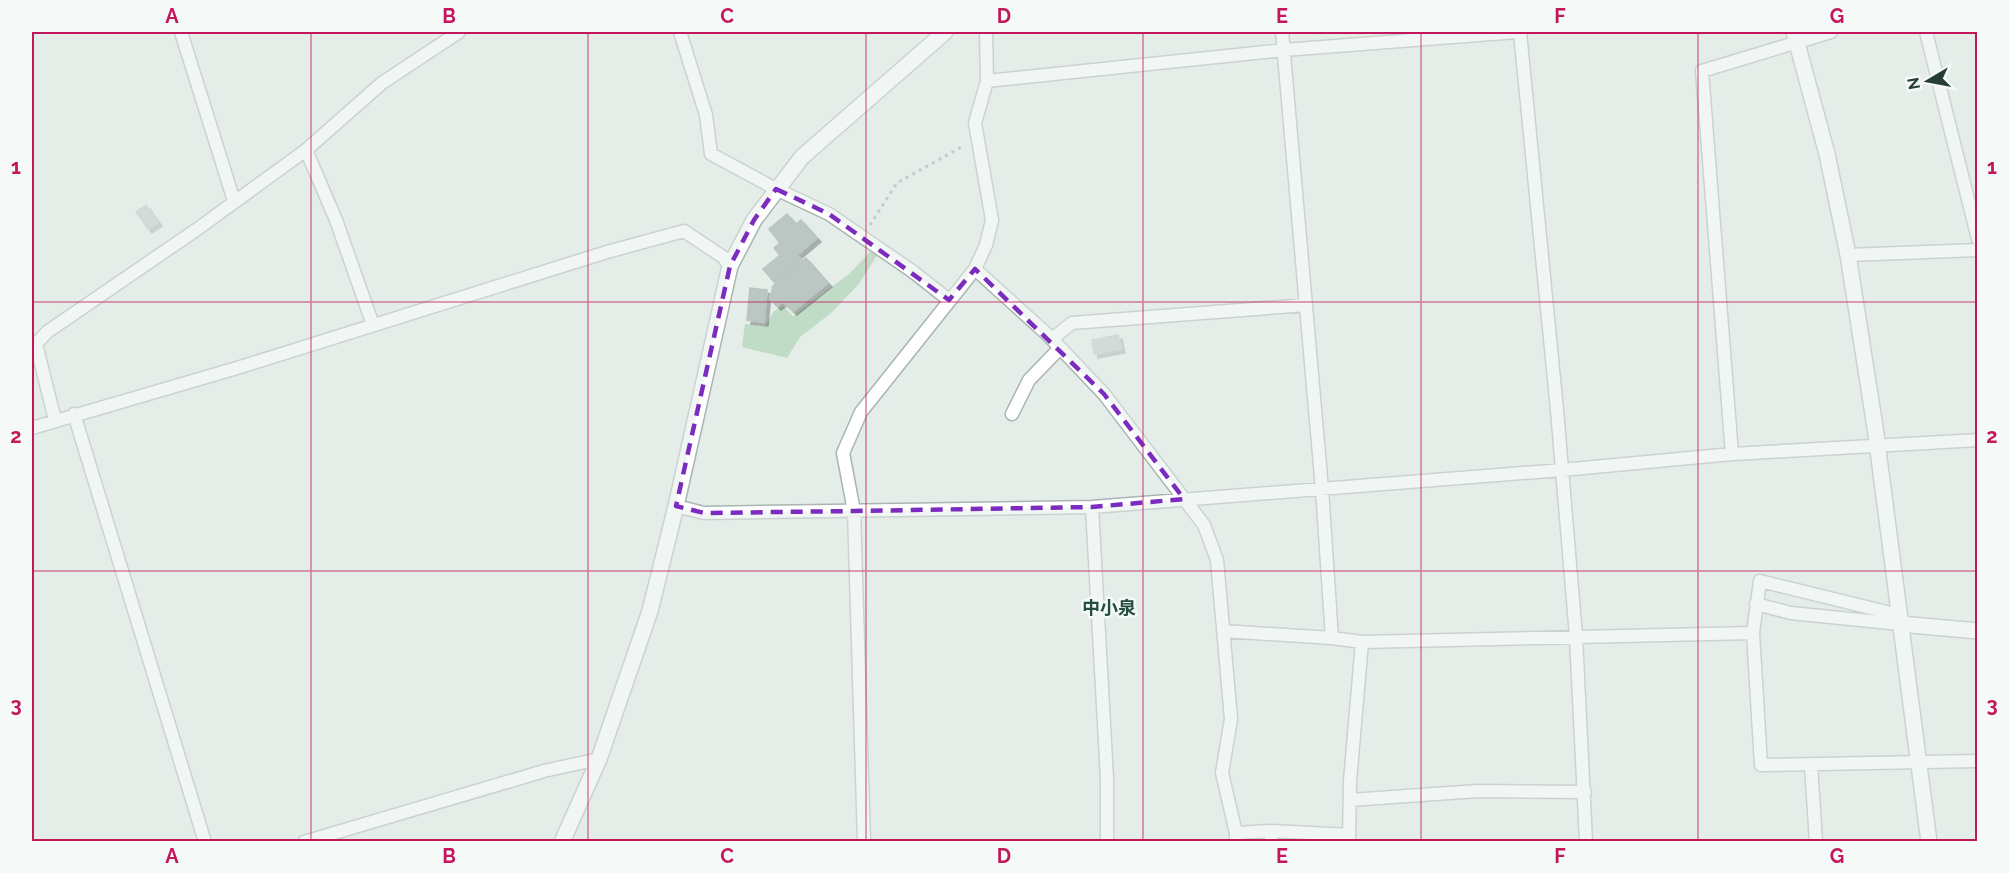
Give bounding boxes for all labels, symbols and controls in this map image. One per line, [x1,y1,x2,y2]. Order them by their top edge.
text: A [165,4,179,28]
text: B [442,4,456,28]
text: C [720,4,734,28]
text: D [997,4,1011,28]
text: E [1276,4,1288,28]
text: F [1554,4,1566,28]
text: G [1830,4,1844,28]
north arrow [1898,51,1958,111]
text: N [1903,76,1924,91]
text: 1 [11,155,21,179]
text: 1 [1987,155,1997,179]
text: 2 [10,424,22,448]
text: 2 [1986,424,1998,448]
district label: 中小泉 [1082,597,1136,618]
text: 3 [10,693,22,717]
text: 3 [1986,693,1998,717]
text: A [165,844,179,868]
text: B [442,844,456,868]
text: C [720,844,734,868]
text: D [997,844,1011,868]
text: E [1276,844,1288,868]
text: F [1554,844,1566,868]
text: G [1830,844,1844,868]

